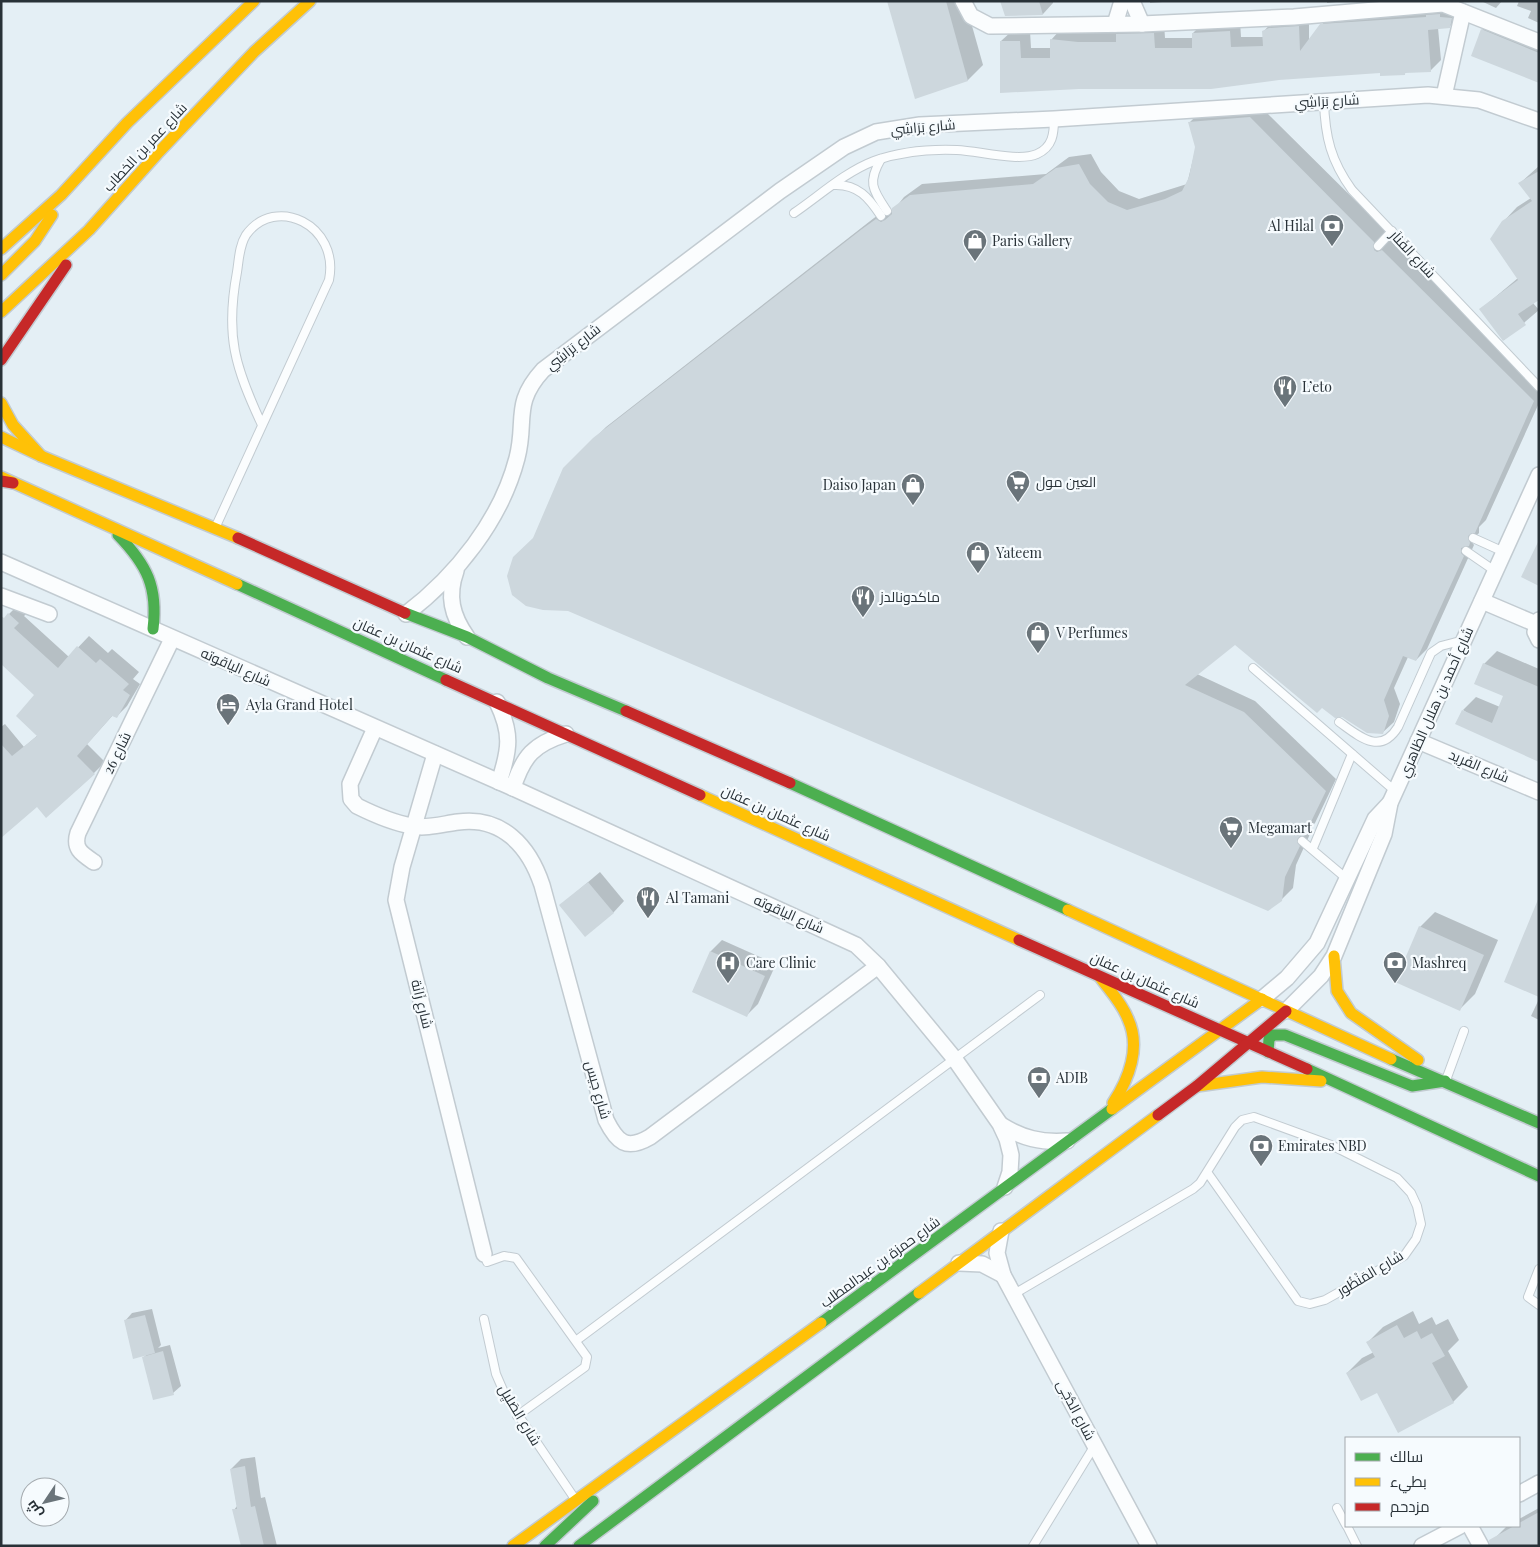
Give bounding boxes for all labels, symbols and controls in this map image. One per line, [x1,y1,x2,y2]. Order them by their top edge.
street label: شارع بَرَاشِي [1294,89,1360,114]
street label: شارع عمر بن الخطاب [99,98,191,195]
street label: شارع بَرَاشِي [890,114,956,141]
bank icon: Al Hilal [1319,213,1345,247]
place label: Al Hilal [1267,216,1314,235]
street label: شارع الفَناَر [1386,225,1440,282]
shop icon: Paris Gallery [962,228,988,262]
place label: Paris Gallery [992,231,1072,250]
street label: شارع بَرَاشِي [541,319,605,376]
restaurant icon: L’eto [1272,374,1298,408]
place label: L’eto [1302,377,1332,396]
supermarket icon: العين مول [1005,469,1031,503]
shop icon: Daiso Japan [900,472,926,506]
place label: العين مول [1036,472,1096,491]
place label: Daiso Japan [823,475,897,494]
shop icon: Yateem [965,540,991,574]
place label: Yateem [995,543,1042,562]
restaurant icon: ماكدونالدز [850,584,876,618]
place label: ماكدونالدز [879,587,940,606]
street label: شارع عثمان بن عفان [351,612,466,677]
shop icon: V Perfumes [1025,620,1051,654]
place label: V Perfumes [1055,623,1128,642]
street label: شارع أحمد بن هلال الظاهري [1394,623,1480,781]
street label: شارع الياقوته [198,643,274,690]
hotel icon: Ayla Grand Hotel [215,692,241,726]
place label: Ayla Grand Hotel [245,695,353,714]
street label: شارع 26 [98,729,135,777]
street label: شارع الفَرِيد [1446,744,1512,787]
street label: شارع عثمان بن عفان [719,780,834,845]
supermarket icon: Megamart [1218,815,1244,849]
place label: Megamart [1248,818,1313,837]
restaurant icon: Al Tamani [635,885,661,919]
place label: Al Tamani [665,888,729,907]
street label: شارع الياقوته [751,890,827,937]
street label: شارع عثمان بن عفان [1088,947,1203,1012]
hospital icon: Care Clinic [715,950,741,984]
bank icon: Mashreq [1382,950,1408,984]
place label: Care Clinic [746,953,816,972]
place label: Mashreq [1412,953,1467,972]
street label: شارع زَانَة [407,977,438,1030]
street label: شارع جيس [581,1058,616,1121]
bank icon: ADIB [1026,1065,1052,1099]
place label: ADIB [1055,1068,1088,1087]
bank icon: Emirates NBD [1248,1133,1274,1167]
place label: Emirates NBD [1278,1136,1367,1155]
street label: شارع حمزة بن عبدالمطلب [816,1212,943,1312]
street label: شارع المَنْظُور [1332,1245,1406,1300]
street label: شارع الدُّجَى [1053,1376,1100,1443]
street label: شارع الصَليِل [495,1381,546,1449]
legend [1345,1437,1520,1527]
text: سالك [1390,1446,1423,1466]
text: بطيء [1390,1471,1427,1494]
north arrow [20,1477,70,1527]
text: مزدحم [1390,1496,1430,1517]
text: ش [21,1497,47,1523]

